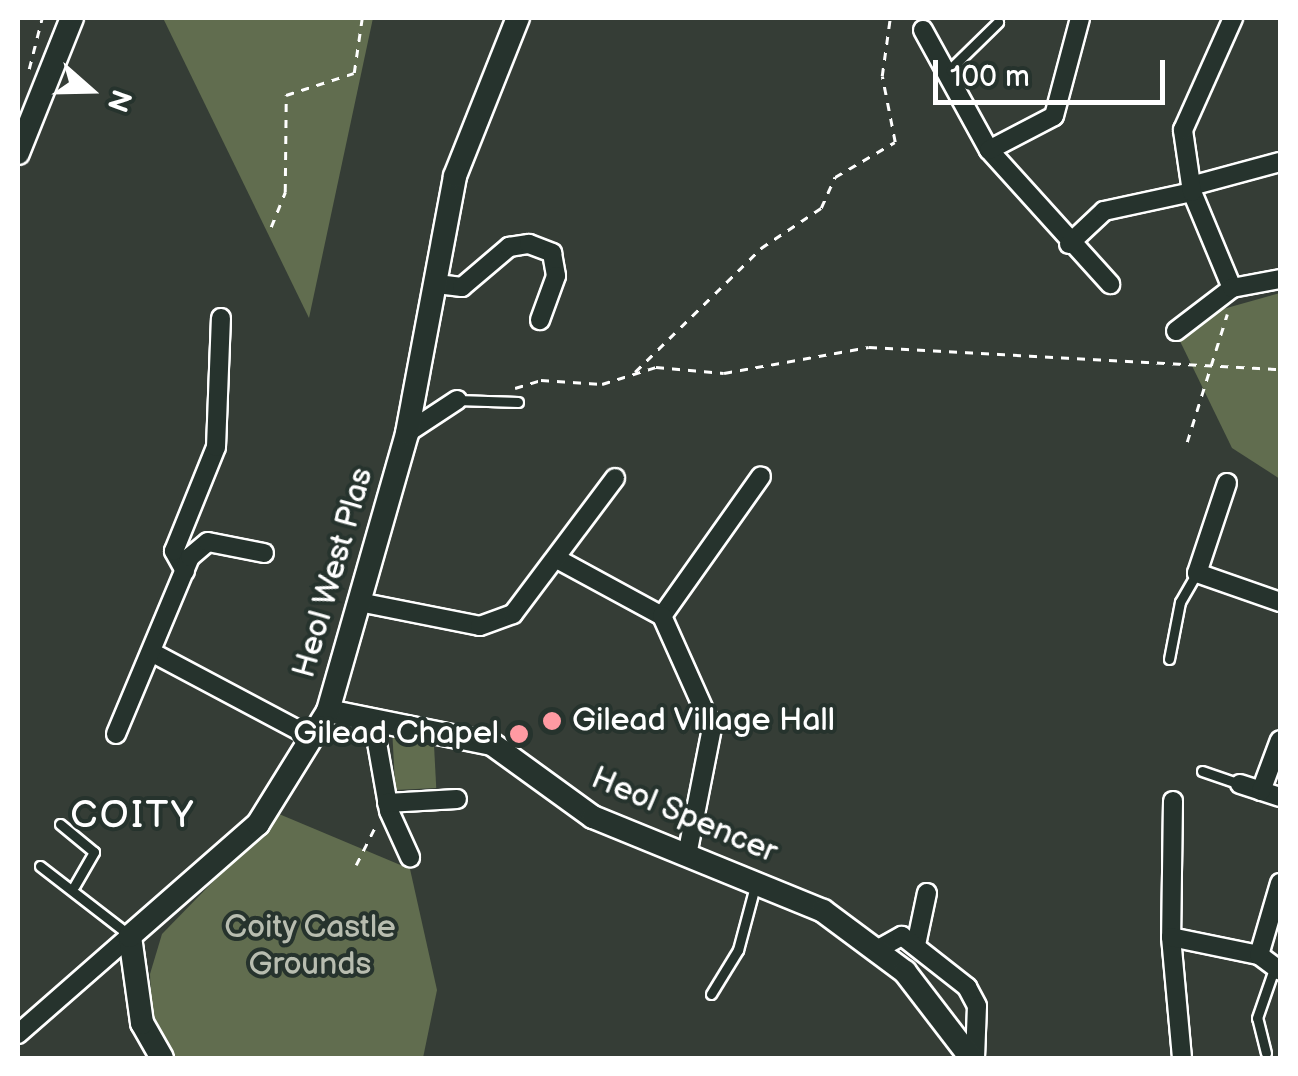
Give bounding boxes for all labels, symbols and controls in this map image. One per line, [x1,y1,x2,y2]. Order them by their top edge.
north arrow [40,40,140,140]
scale bar [938,40,1170,102]
text: 100 m [950,59,1030,95]
text: N [100,85,138,116]
street label: Heol West Plas [286,463,382,683]
place label: Gilead Village Hall [572,702,836,740]
marker: Gilead Village Hall [541,710,563,732]
place label: Gilead Chapel [293,715,499,753]
marker: Gilead Chapel [508,723,530,745]
street label: Heol Spencer [585,759,783,873]
district label: COITY [70,793,196,839]
park label: Coity Castle Grounds [223,910,397,985]

